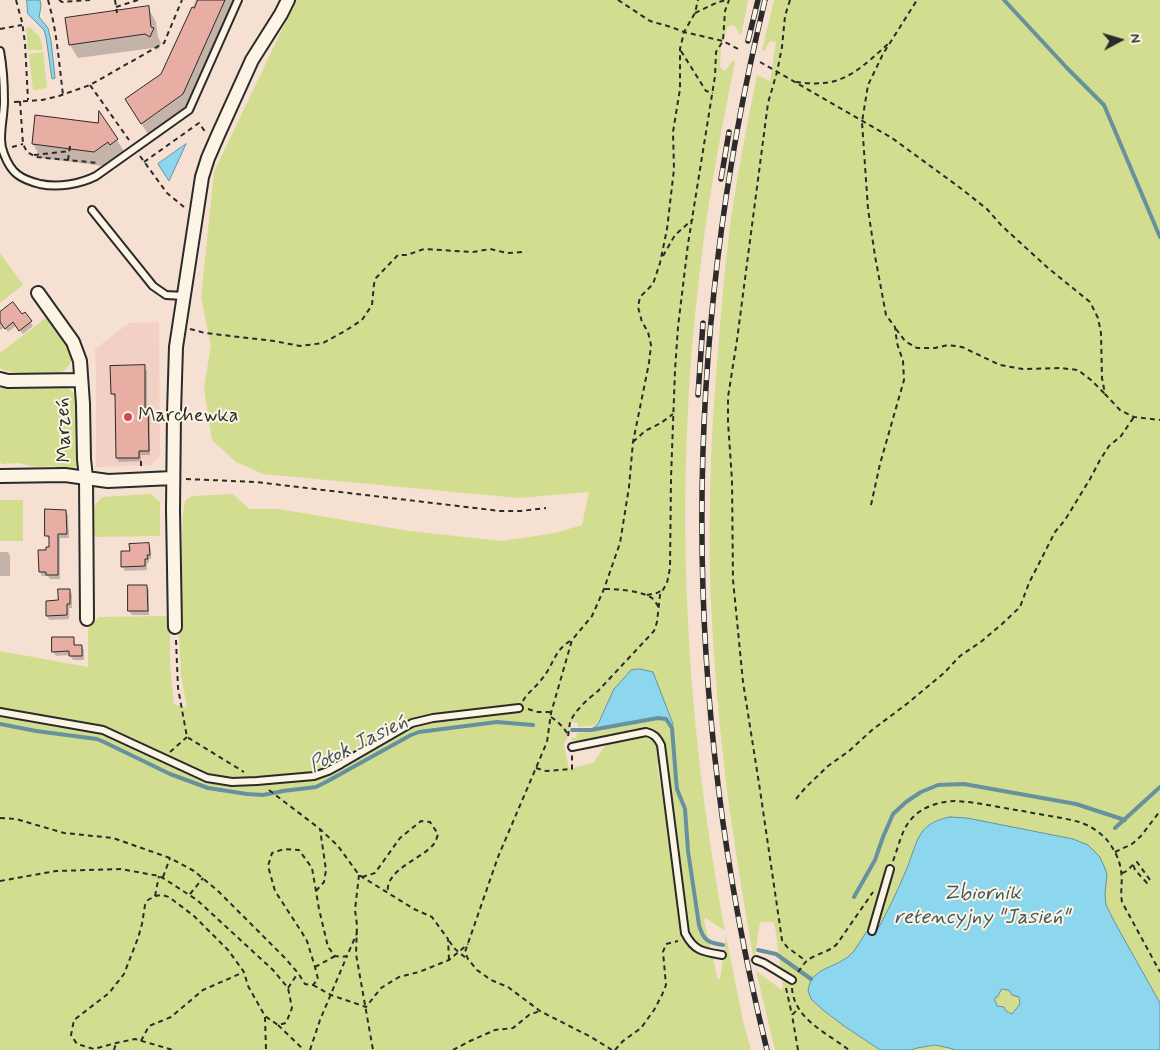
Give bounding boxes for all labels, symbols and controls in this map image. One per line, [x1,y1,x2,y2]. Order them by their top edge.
north arrow [1095,15,1145,65]
text: N [1125,33,1144,44]
street label: Marzeń [52,397,78,463]
place label: Marchewka [138,405,238,429]
marker: Marchewka [122,411,134,423]
water label: Potok Jasień [306,710,412,780]
water label: Zbiornik retencyjny "Jasień" [894,882,1070,932]

